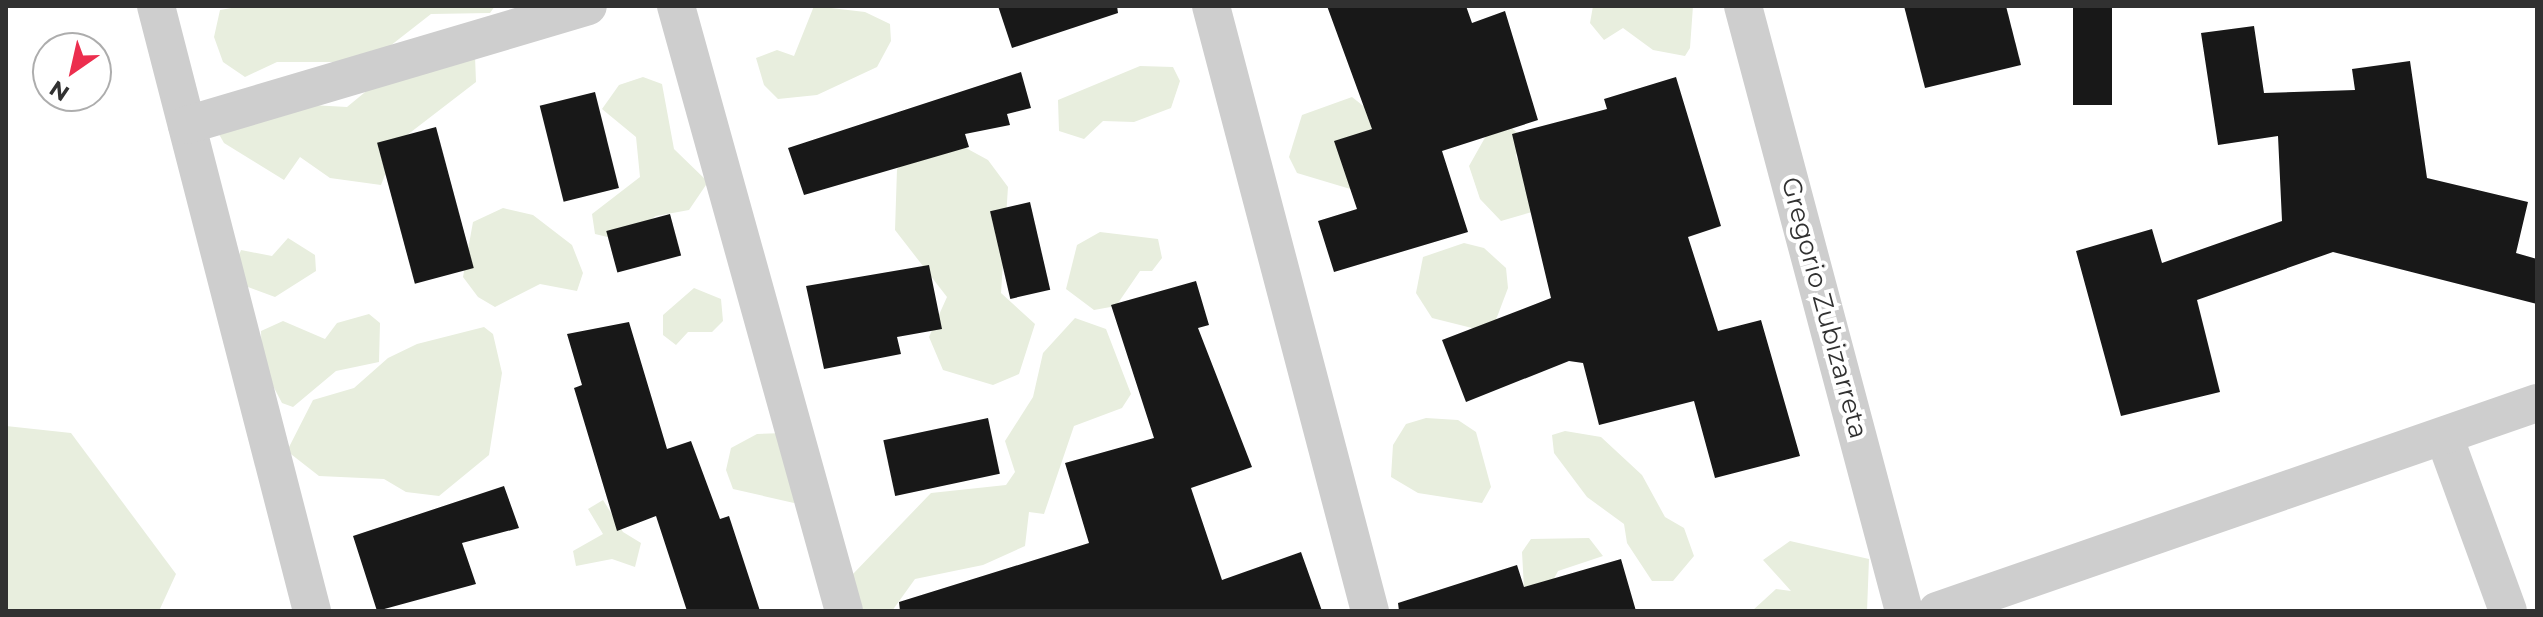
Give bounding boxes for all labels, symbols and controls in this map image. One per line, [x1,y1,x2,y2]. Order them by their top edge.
north arrow [32,32,112,112]
text: N [44,74,74,107]
street label: Gregorio Zubizarreta [1774,174,1874,442]

